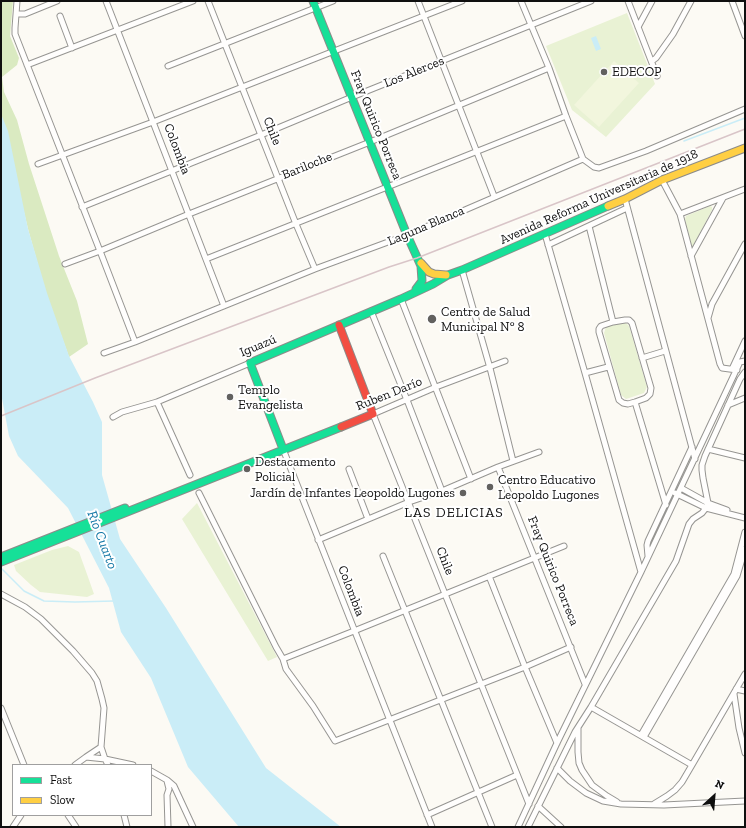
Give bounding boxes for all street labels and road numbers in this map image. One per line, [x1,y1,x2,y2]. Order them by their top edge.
street label: Los Alerces [382,53,446,91]
street label: Fray Quirico Porreca [347,68,405,182]
street label: Chile [259,115,285,147]
street label: Colombia [160,121,194,177]
street label: Avenida Reforma Universitaria de 1918 [498,146,700,248]
street label: Bariloche [280,149,334,183]
street label: Laguna Blanca [385,203,467,249]
street label: Iguazú [237,331,279,361]
street label: Ruben Darío [354,374,424,414]
street label: Fray Quirico Porreca [524,514,582,628]
street label: Chile [433,545,457,577]
street label: Colombia [334,563,368,619]

